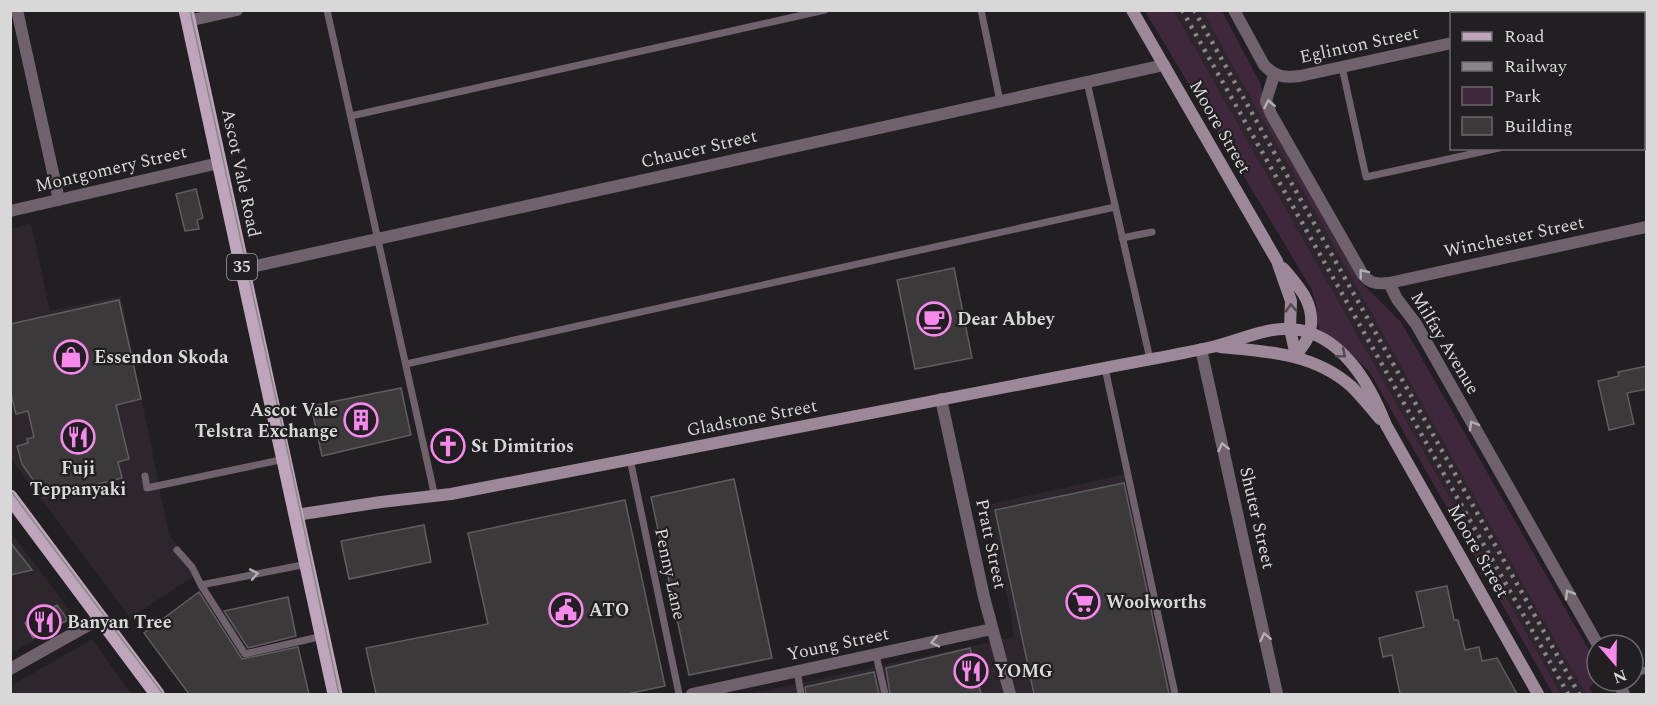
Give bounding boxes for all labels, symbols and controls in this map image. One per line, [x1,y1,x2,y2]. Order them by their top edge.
legend [1450,12,1645,150]
street label: Eglinton Street [1297,19,1421,71]
text: Road [1504,23,1545,50]
text: Railway [1504,53,1568,80]
street label: Moore Street [1182,75,1258,179]
text: Park [1504,83,1541,110]
one-way arrow [1263,99,1276,109]
street label: Ascot Vale Road [214,106,268,240]
text: Building [1504,113,1573,140]
street label: Chaucer Street [638,123,760,175]
street label: Montgomery Street [32,138,190,200]
street label: Winchester Street [1441,209,1587,265]
road number: 35 [227,254,257,280]
one-way arrow [1360,269,1371,280]
street label: Milfay Avenue [1404,286,1486,400]
cafe icon: Dear Abbey [916,301,952,337]
one-way arrow [1284,303,1297,312]
place label: Dear Abbey [957,306,1056,333]
shop icon: Essendon Skoda [53,339,89,375]
place label: Essendon Skoda [94,344,229,371]
one-way arrow [1335,346,1346,357]
street label: Gladstone Street [684,392,820,444]
place label: Ascot Vale Telstra Exchange [195,397,338,445]
building icon: Ascot Vale Telstra Exchange [343,402,379,438]
restaurant icon: Fuji Teppanyaki [60,419,96,455]
one-way arrow [1469,420,1480,431]
church icon: St Dimitrios [430,428,466,464]
place label: St Dimitrios [471,433,574,460]
one-way arrow [1217,442,1230,452]
place label: Fuji Teppanyaki [30,455,126,503]
street label: Shuter Street [1232,464,1282,572]
street label: Pratt Street [968,496,1014,592]
street label: Moore Street [1440,499,1516,603]
street label: Penny Lane [647,526,693,622]
one-way arrow [249,568,259,581]
supermarket icon: Woolworths [1065,584,1101,620]
place label: Woolworths [1106,589,1207,616]
one-way arrow [1565,590,1576,600]
public building icon: ATO [548,592,584,628]
place label: ATO [589,597,629,624]
restaurant icon: Banyan Tree [26,604,62,640]
place label: Banyan Tree [67,609,172,636]
street label: Young Street [785,620,891,668]
one-way arrow [1259,633,1272,643]
north arrow [1585,633,1645,693]
one-way arrow [930,634,940,647]
restaurant icon: YOMG [953,653,989,689]
place label: YOMG [994,658,1053,685]
text: N [1610,663,1630,690]

